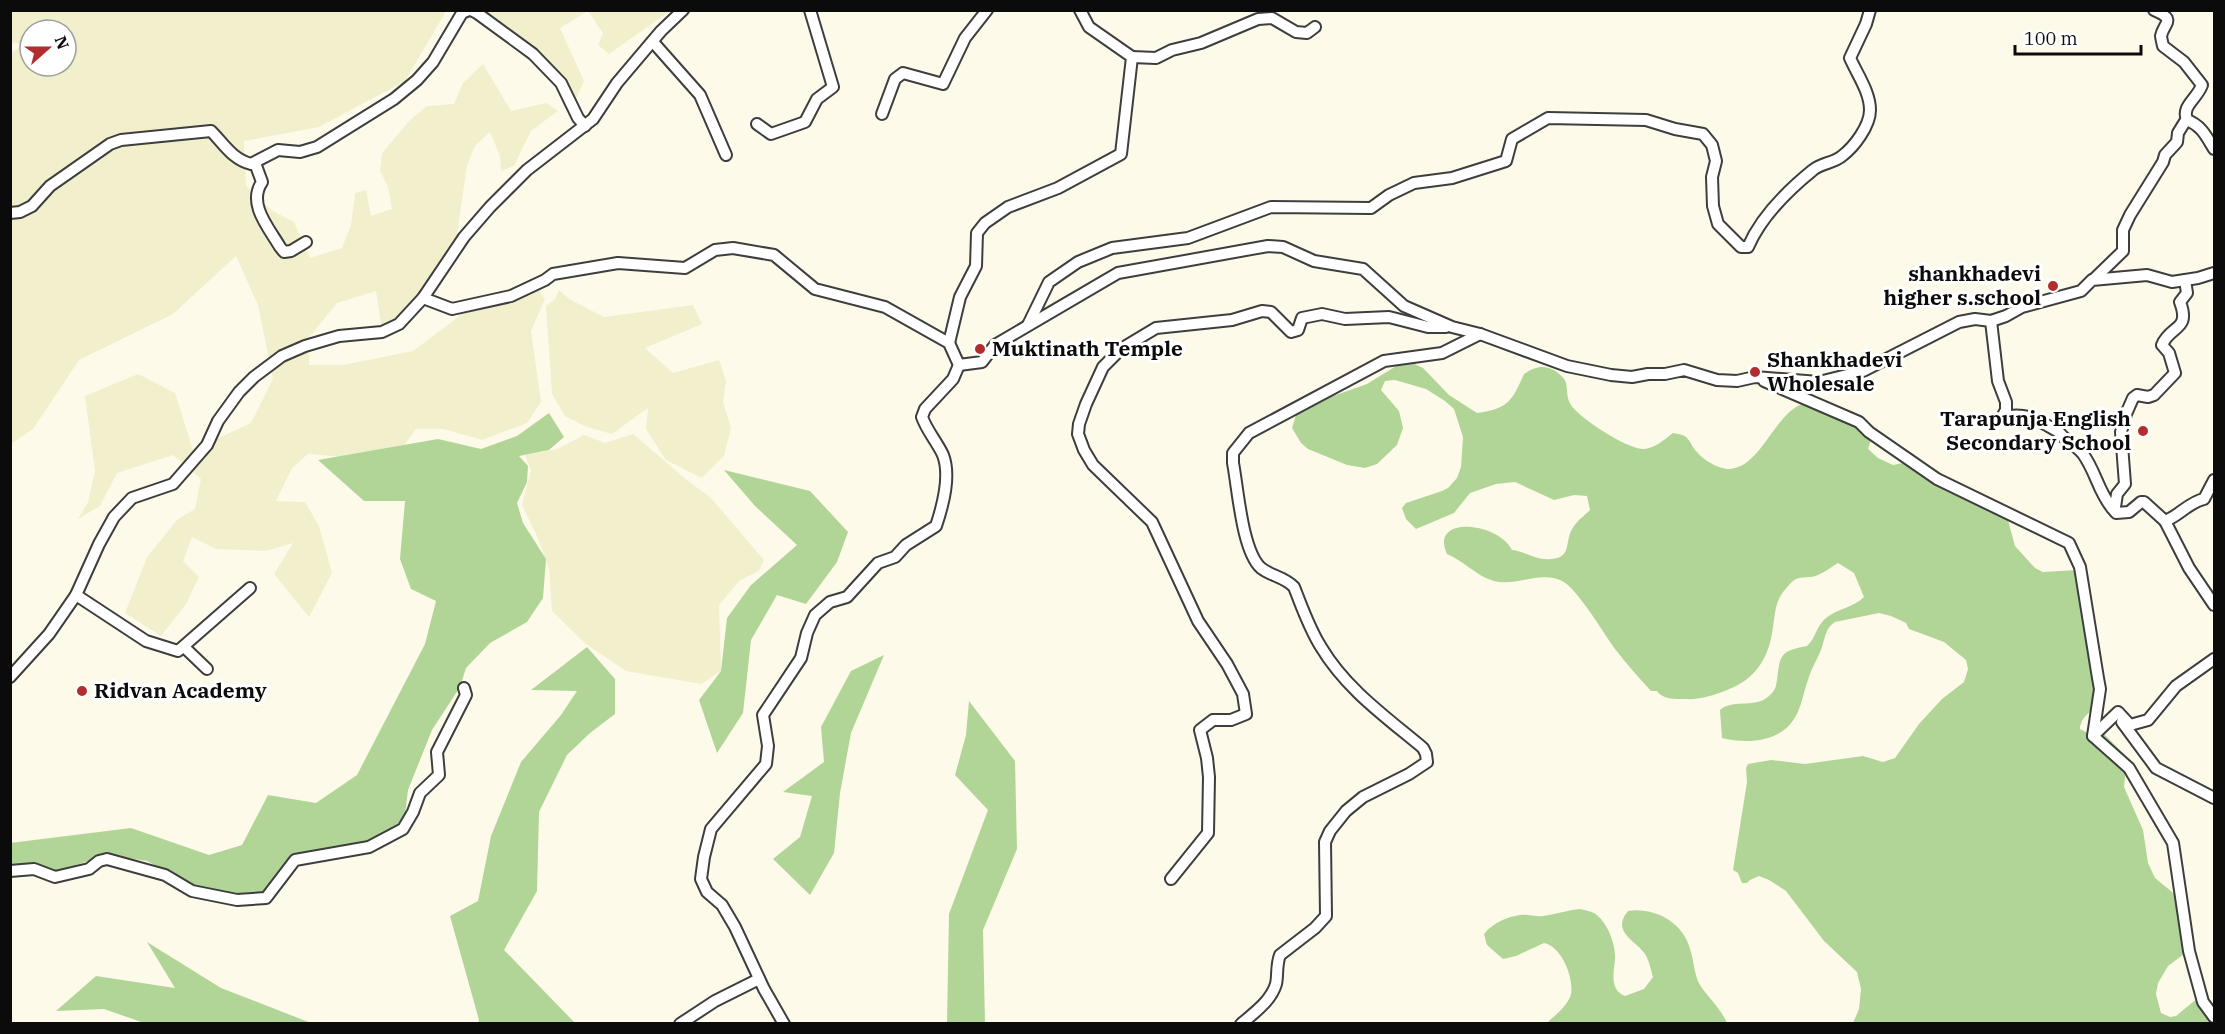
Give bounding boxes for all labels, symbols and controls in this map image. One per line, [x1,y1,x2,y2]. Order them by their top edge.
north arrow [18,18,78,78]
scale bar [2015,18,2141,56]
text: 100 m [2024,27,2078,50]
text: N [50,33,74,52]
place label: shankhadevi higher s.school [1883,259,2041,311]
marker: shankhadevi higher s.school [2046,279,2060,293]
place label: Muktinath Temple [992,334,1183,362]
marker: Muktinath Temple [973,342,987,356]
place label: Shankhadevi Wholesale [1767,345,1902,397]
marker: Shankhadevi Wholesale [1748,365,1762,379]
place label: Tarapunja English Secondary School [1940,404,2131,456]
marker: Tarapunja English Secondary School [2136,424,2150,438]
place label: Ridvan Academy [94,676,267,704]
marker: Ridvan Academy [75,684,89,698]

